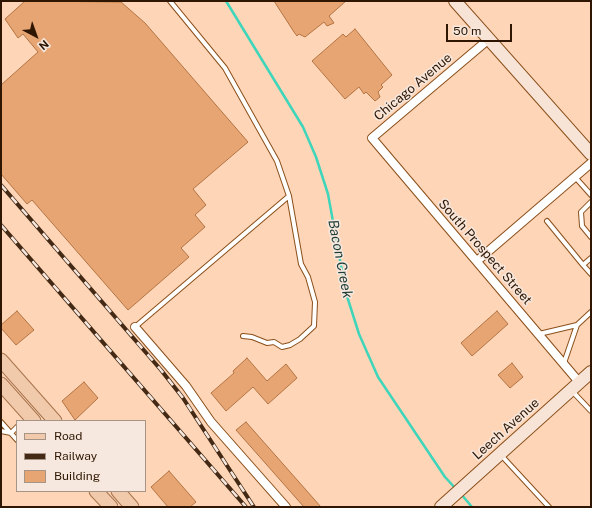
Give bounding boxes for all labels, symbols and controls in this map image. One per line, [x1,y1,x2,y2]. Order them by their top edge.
north arrow [16,16,56,56]
scale bar [448,16,514,42]
text: 50 m [453,24,481,38]
text: N [37,38,51,52]
street label: Chicago Avenue [371,50,455,124]
street label: South Prospect Street [435,196,535,308]
water label: Bacon Creek [324,218,356,300]
street label: Leech Avenue [469,395,543,463]
legend [16,420,146,492]
text: Road [54,429,82,443]
text: Railway [54,449,97,463]
text: Building [54,469,100,483]

